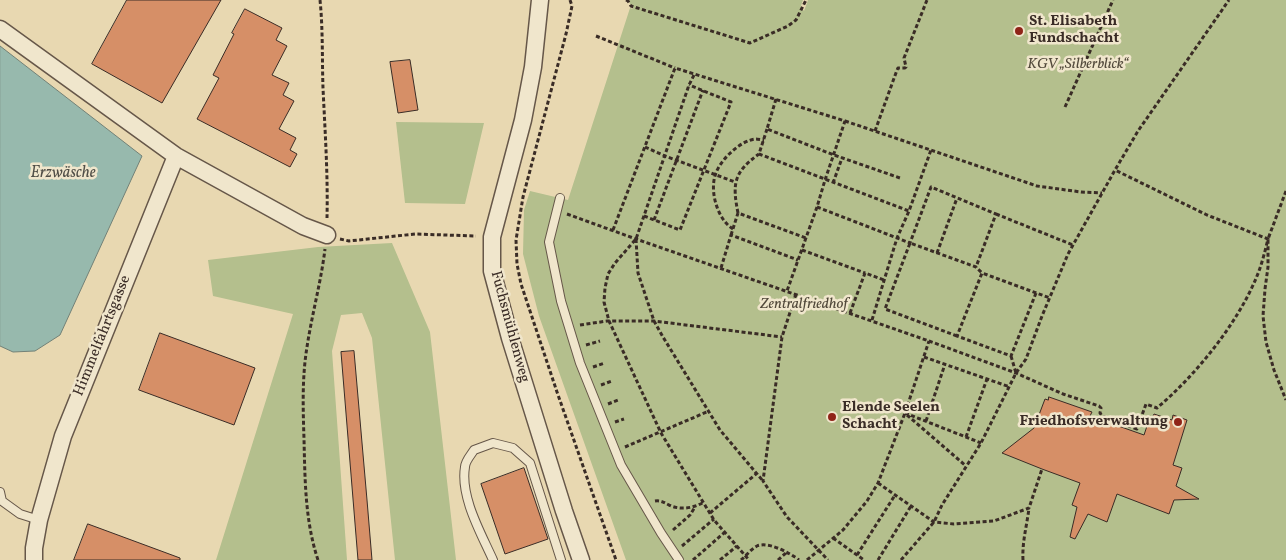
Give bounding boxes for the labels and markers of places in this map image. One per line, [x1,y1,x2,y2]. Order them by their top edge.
place label: St. Elisabeth Fundschacht [1029,13,1119,48]
marker: St. Elisabeth Fundschacht [1013,25,1025,37]
place label: Elende Seelen Schacht [842,399,940,434]
marker: Elende Seelen Schacht [826,411,838,423]
place label: Friedhofsverwaltung [1019,413,1168,431]
marker: Friedhofsverwaltung [1172,416,1184,428]

